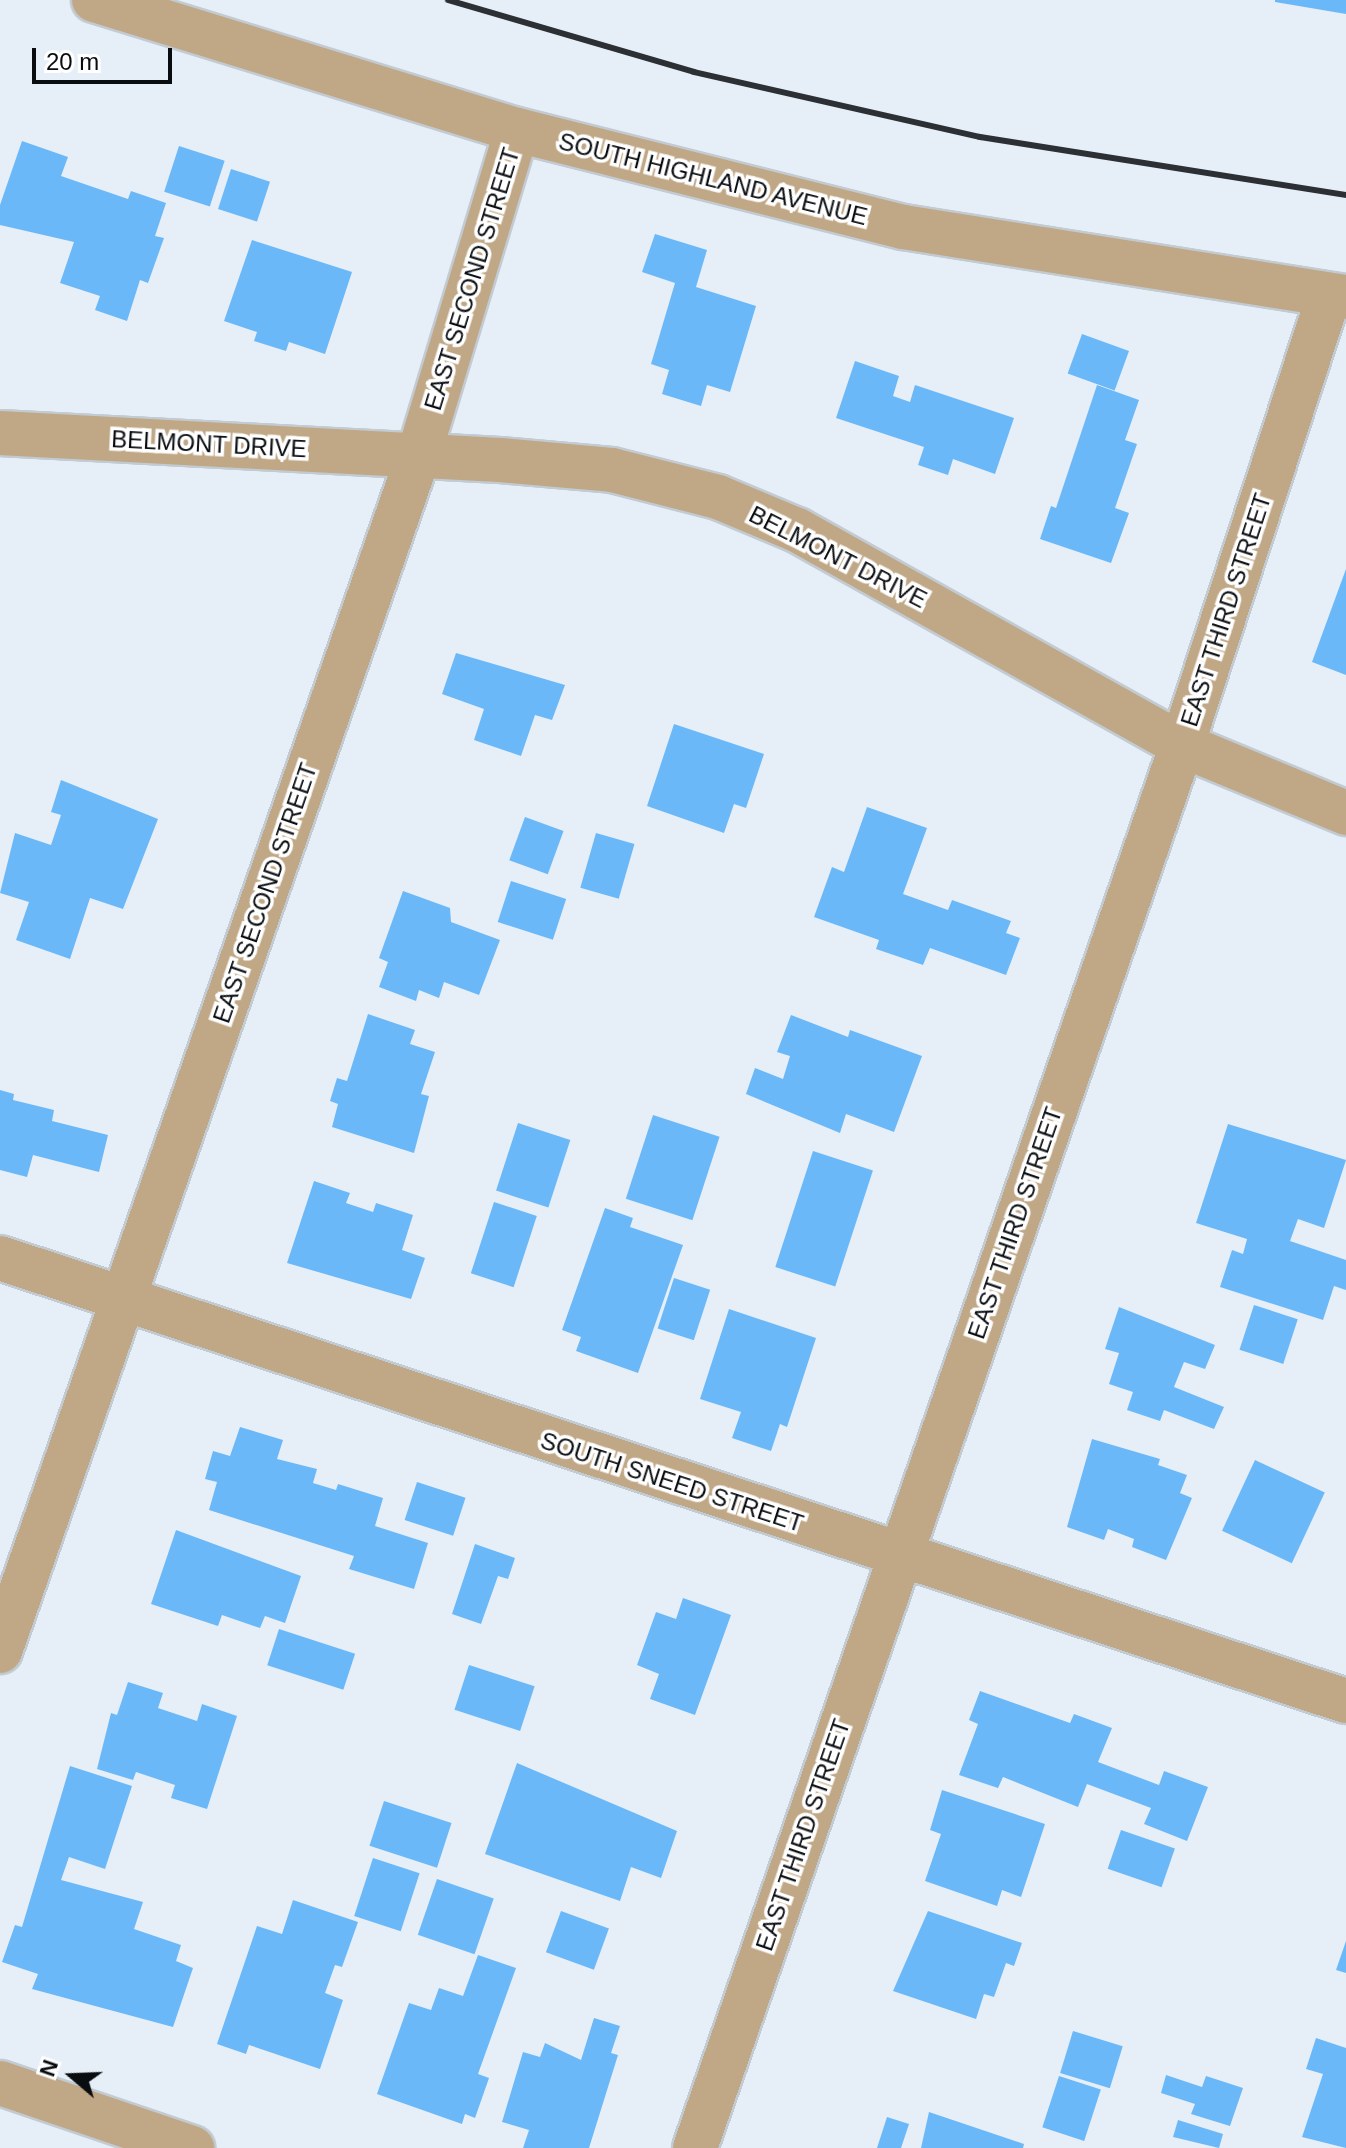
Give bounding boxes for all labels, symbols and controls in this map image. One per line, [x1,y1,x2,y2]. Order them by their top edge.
scale bar [36,32,176,82]
text: 20 m [46,48,99,75]
street label: SOUTH HIGHLAND AVENUE [555,127,871,231]
street label: EAST SECOND STREET [418,144,526,414]
street label: BELMONT DRIVE [110,424,308,464]
street label: EAST THIRD STREET [1175,490,1277,730]
street label: BELMONT DRIVE [744,500,932,614]
street label: EAST SECOND STREET [207,759,323,1027]
street label: EAST THIRD STREET [962,1103,1068,1343]
street label: SOUTH SNEED STREET [537,1426,807,1538]
street label: EAST THIRD STREET [750,1715,856,1955]
north arrow [32,2036,112,2116]
text: N [34,2056,63,2080]

